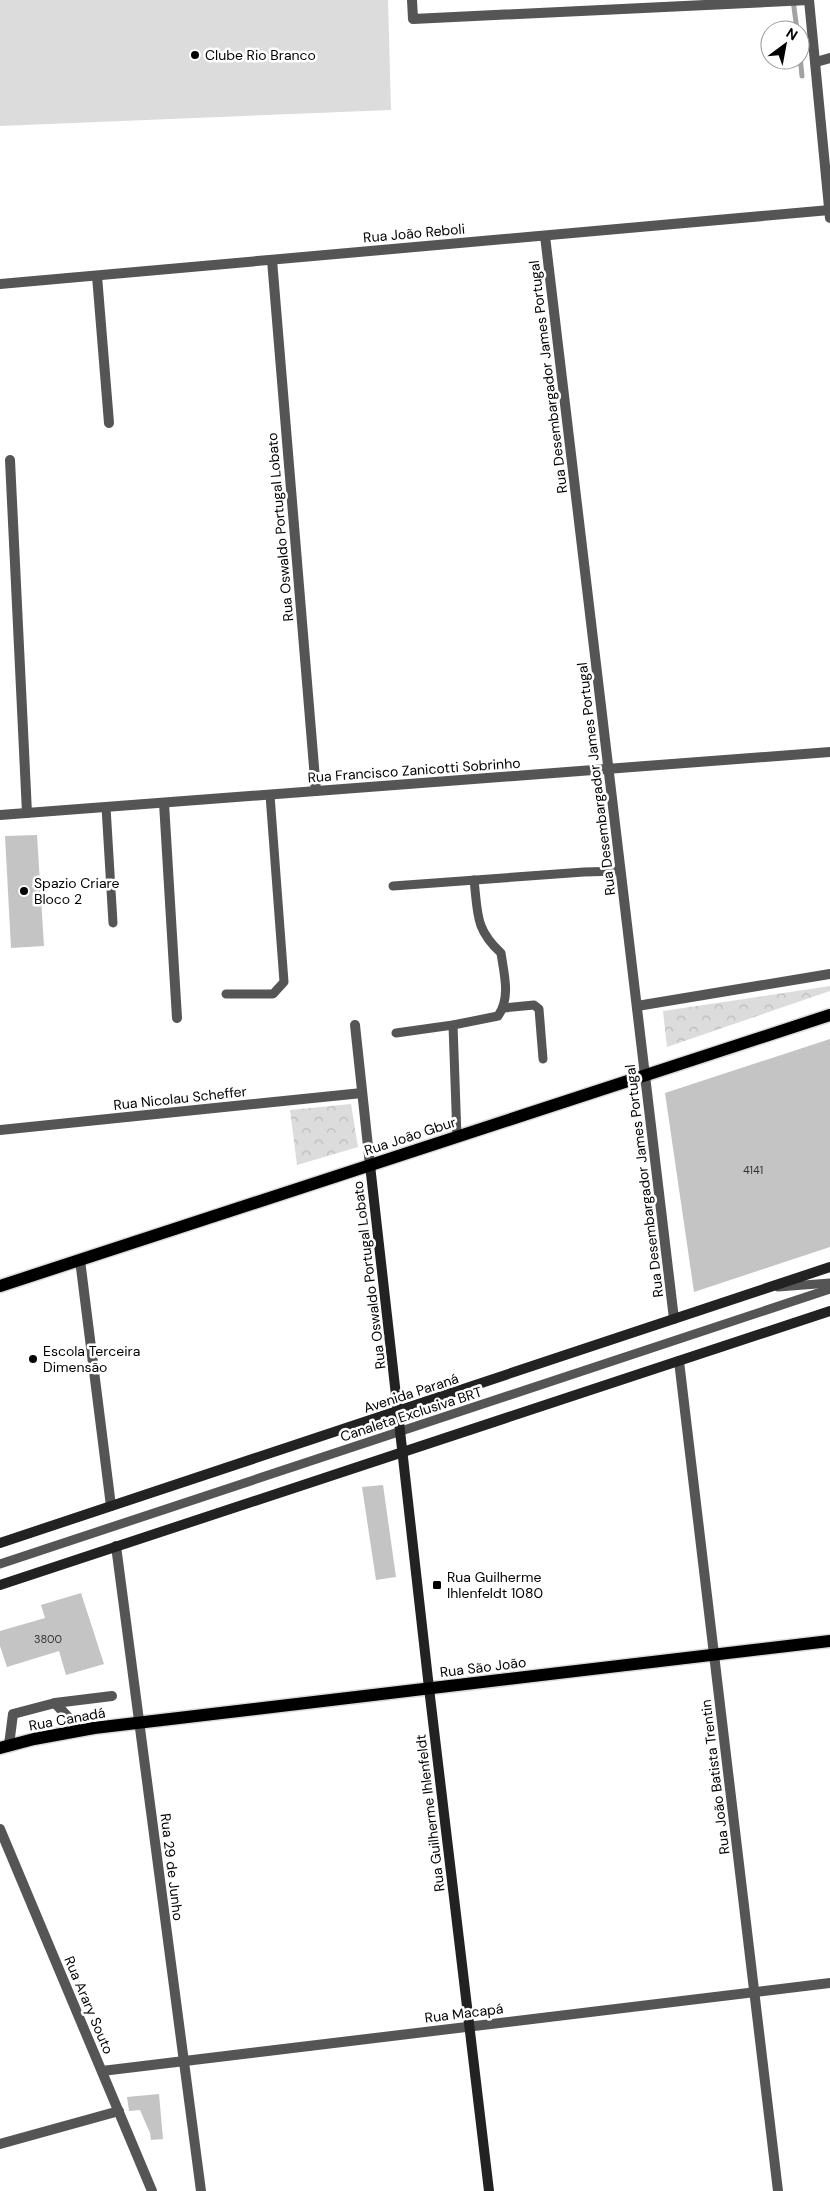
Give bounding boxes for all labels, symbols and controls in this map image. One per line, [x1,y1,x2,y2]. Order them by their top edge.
north arrow [760,20,810,70]
text: N [783,24,801,44]
place label: Clube Rio Branco [205,46,316,64]
marker: Clube Rio Branco [189,49,201,61]
street label: Rua João Reboli [362,220,466,246]
street label: Rua Desembargador James Portugal [525,259,571,495]
street label: Rua Oswaldo Portugal Lobato [263,432,297,622]
street label: Rua Desembargador James Portugal [573,661,619,897]
street label: Rua Francisco Zanicotti Sobrinho [307,754,521,786]
place label: Spazio Criare Bloco 2 [34,874,119,908]
marker: Spazio Criare Bloco 2 [18,885,30,897]
street label: Rua Desembargador James Portugal [621,1063,667,1299]
street label: Rua Nicolau Scheffer [112,1082,248,1114]
street label: Rua João Gbur [362,1113,458,1159]
house number: 4141 [743,1163,763,1177]
street label: Rua Oswaldo Portugal Lobato [349,1180,389,1370]
place label: Escola Terceira Dimensão [43,1342,140,1376]
marker: Escola Terceira Dimensão [27,1353,39,1365]
street label: Avenida Paraná [361,1369,461,1417]
street label: Canaleta Exclusiva BRT [338,1383,484,1445]
place label: Rua Guilherme Ihlenfeldt 1080 [447,1568,543,1602]
marker: Rua Guilherme Ihlenfeldt 1080 [431,1579,443,1591]
house number: 3800 [34,1632,62,1646]
street label: Rua São João [439,1653,527,1681]
street label: Rua João Batista Trentin [697,1699,733,1855]
street label: Rua Canadá [27,1703,107,1735]
street label: Rua Guilherme Ihlenfeldt [411,1733,449,1893]
street label: Rua 29 de Junho [156,1812,188,1922]
street label: Rua Arary Souto [60,1953,118,2057]
street label: Rua Macapá [424,1999,504,2027]

